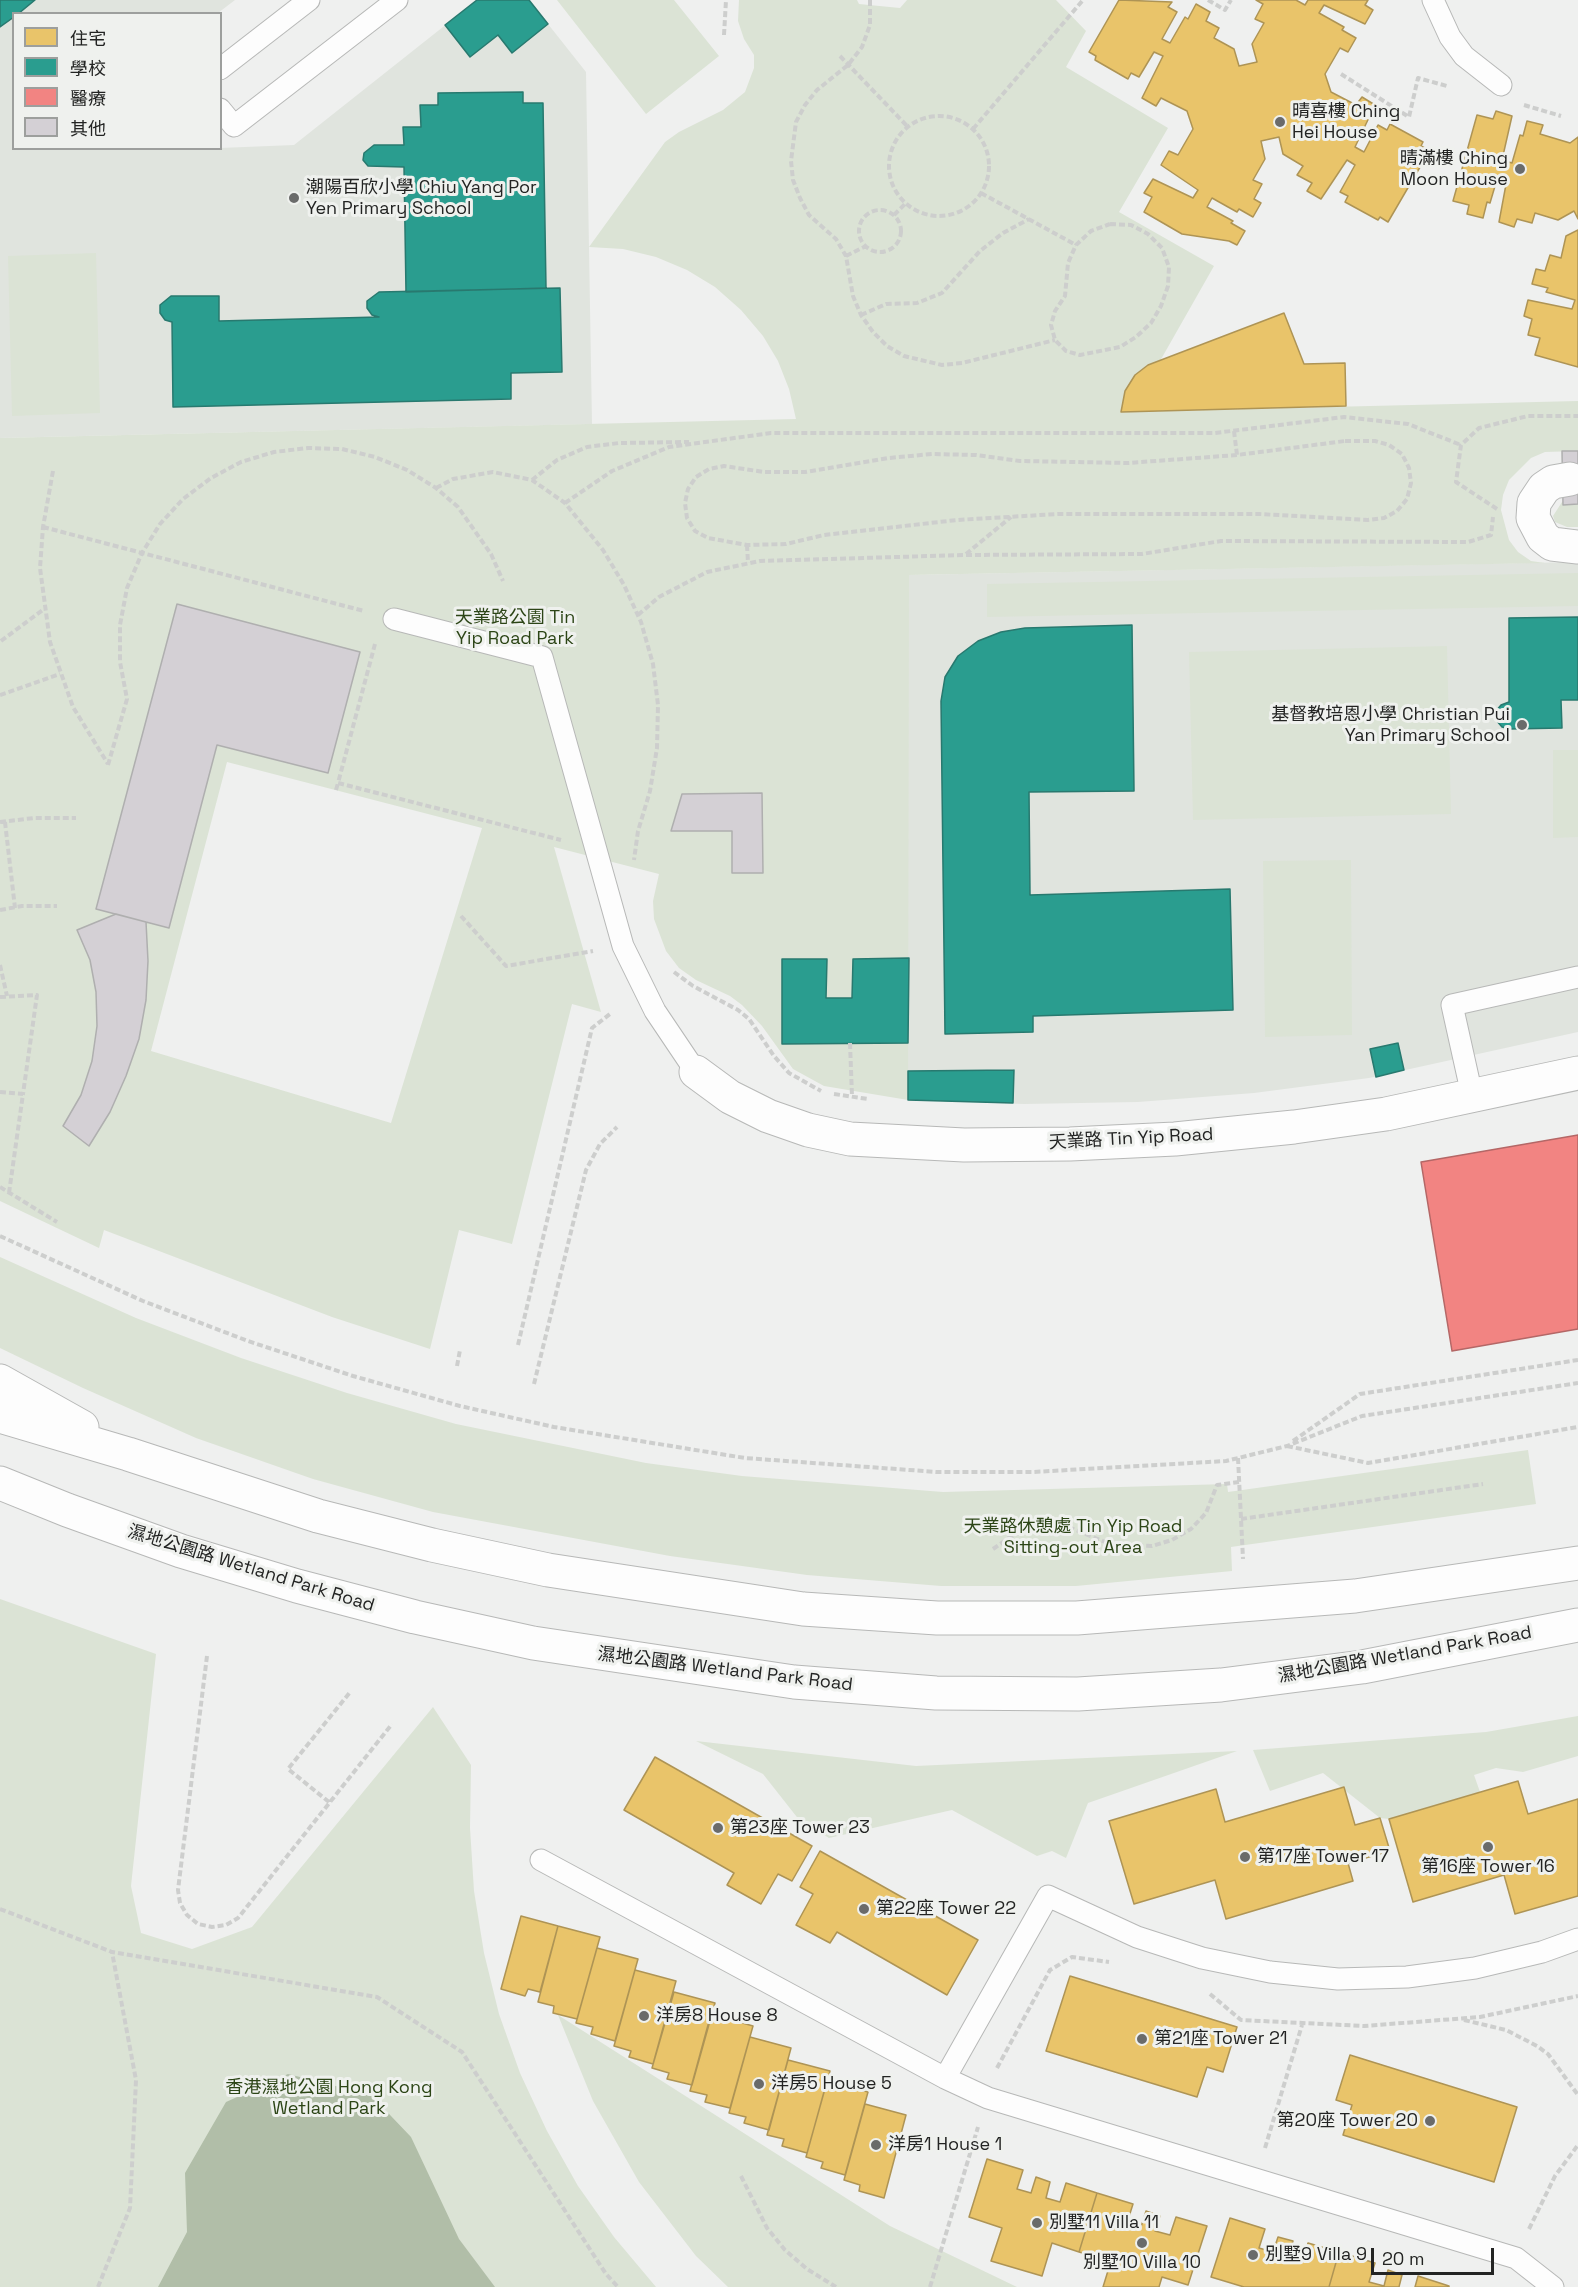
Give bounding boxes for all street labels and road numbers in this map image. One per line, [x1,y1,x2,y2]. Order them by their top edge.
street label: 天業路 Tin Yip Road [1048,1124,1214,1154]
street label: 濕地公園路 Wetland Park Road [125,1521,377,1617]
street label: 濕地公園路 Wetland Park Road [1277,1622,1533,1688]
street label: 濕地公園路 Wetland Park Road [596,1644,854,1696]

